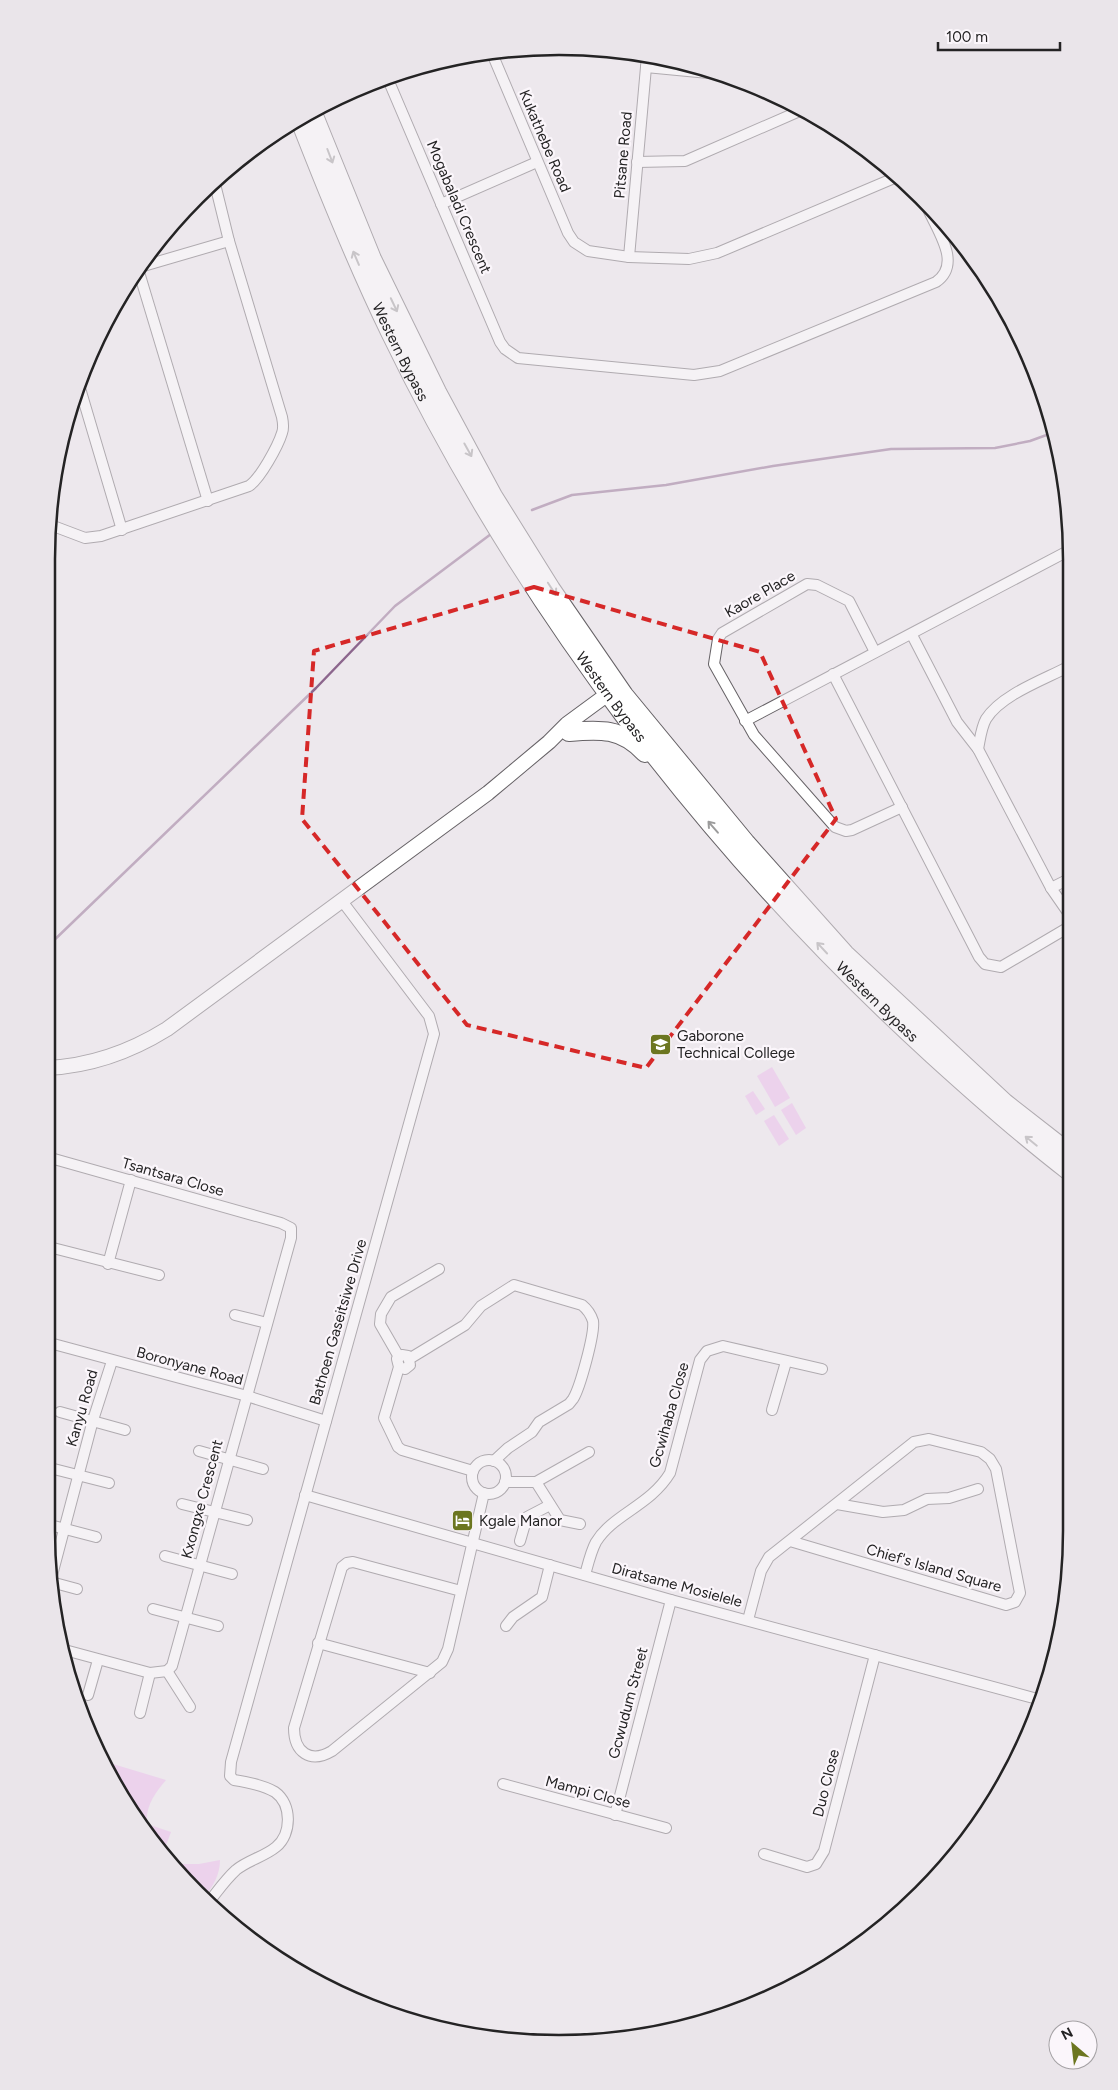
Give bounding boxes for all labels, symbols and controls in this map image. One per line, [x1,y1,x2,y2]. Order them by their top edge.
scale bar [938,20,1060,52]
text: 100 m [946,28,988,46]
street label: Kukathebe Road [515,87,575,195]
street label: Pitsane Road [610,111,636,199]
street label: Mogabaladi Crescent [423,138,495,276]
one-way arrow [326,148,335,163]
one-way arrow [351,251,361,266]
one-way arrow [389,298,399,313]
street label: Western Bypass [368,300,432,404]
one-way arrow [464,442,473,457]
street label: Kaore Place [722,567,798,621]
one-way arrow [547,582,557,596]
street label: Western Bypass [572,648,650,746]
one-way arrow [708,821,719,834]
one-way arrow [816,942,828,954]
street label: Western Bypass [832,958,922,1046]
place label: Gaborone Technical College [677,1027,795,1062]
school or university icon: Gaborone Technical College [649,1033,673,1057]
one-way arrow [1025,1136,1038,1147]
street label: Tsantsara Close [120,1154,226,1200]
street label: Bathoen Gaseitsiwe Drive [306,1237,370,1407]
street label: Boronyane Road [135,1343,245,1389]
street label: Gcwihaba Close [645,1360,693,1470]
street label: Kanyu Road [62,1367,102,1449]
street label: Kxongxe Crescent [177,1437,227,1560]
hotel icon: Kgale Manor [451,1509,475,1533]
place label: Kgale Manor [479,1512,562,1530]
street label: Chief's Island Square [864,1540,1004,1596]
street label: Diratsame Mosielele [610,1559,744,1611]
street label: Gcwudum Street [604,1645,652,1761]
street label: Duo Close [809,1747,843,1819]
street label: Mampi Close [544,1772,632,1812]
north arrow [1048,2020,1098,2070]
text: N [1058,2024,1076,2044]

